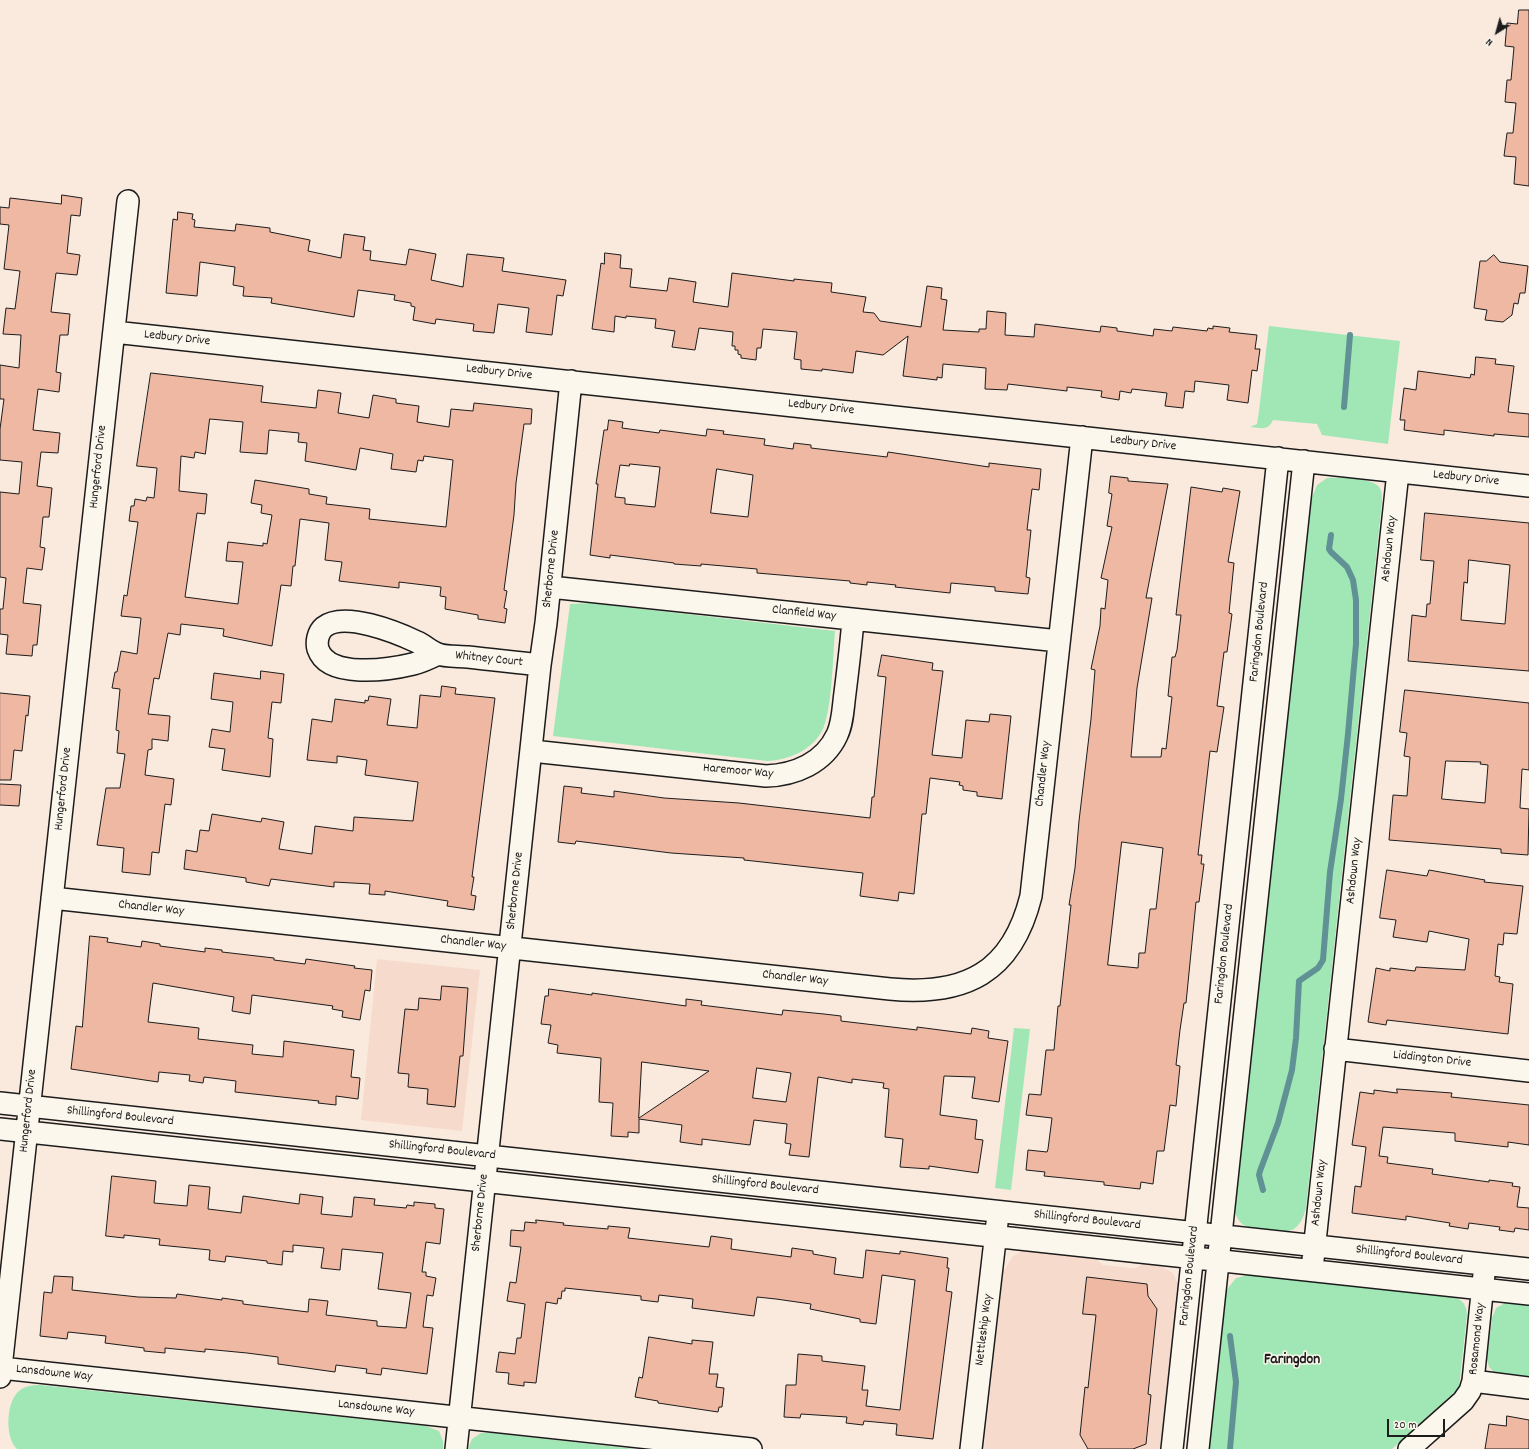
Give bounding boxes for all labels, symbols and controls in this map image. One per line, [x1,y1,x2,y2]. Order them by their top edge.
north arrow [1477,12,1517,52]
text: N [1483,34,1497,50]
street label: Ledbury Drive [143,328,211,350]
street label: Ledbury Drive [465,362,533,384]
street label: Ledbury Drive [787,397,855,419]
street label: Hungerford Drive [87,425,111,509]
street label: Ledbury Drive [1109,433,1177,455]
street label: Ledbury Drive [1432,468,1500,490]
street label: Ashdown Way [1379,515,1401,583]
street label: Sherborne Drive [540,529,564,609]
street label: Faringdon Boulevard [1247,581,1273,683]
street label: Clanfield Way [771,603,837,625]
street label: Whitney Court [454,649,524,671]
street label: Chandler Way [1033,740,1055,808]
street label: Hungerford Drive [52,747,76,831]
street label: Haremoor Way [702,761,774,783]
street label: Ashdown Way [1344,837,1366,905]
street label: Sherborne Drive [504,851,528,931]
street label: Chandler Way [117,898,185,920]
street label: Faringdon Boulevard [1212,903,1238,1005]
street label: Chandler Way [439,933,507,955]
street label: Chandler Way [761,968,829,990]
street label: Liddington Drive [1392,1048,1472,1072]
street label: Hungerford Drive [17,1069,41,1153]
street label: Shillingford Boulevard [66,1104,174,1130]
street label: Shillingford Boulevard [388,1138,496,1164]
street label: Ashdown Way [1309,1159,1331,1227]
street label: Sherborne Drive [469,1173,493,1253]
street label: Shillingford Boulevard [711,1173,819,1199]
street label: Shillingford Boulevard [1033,1208,1141,1234]
street label: Faringdon Boulevard [1177,1225,1203,1327]
street label: Shillingford Boulevard [1355,1243,1463,1269]
street label: Nettleship Way [973,1293,997,1367]
street label: Rosamond Way [1466,1302,1490,1376]
district label: Faringdon [1264,1352,1320,1370]
street label: Lansdowne Way [15,1362,93,1386]
street label: Lansdowne Way [337,1397,415,1421]
scale bar [1389,1411,1447,1437]
text: 20 m [1394,1417,1417,1434]

